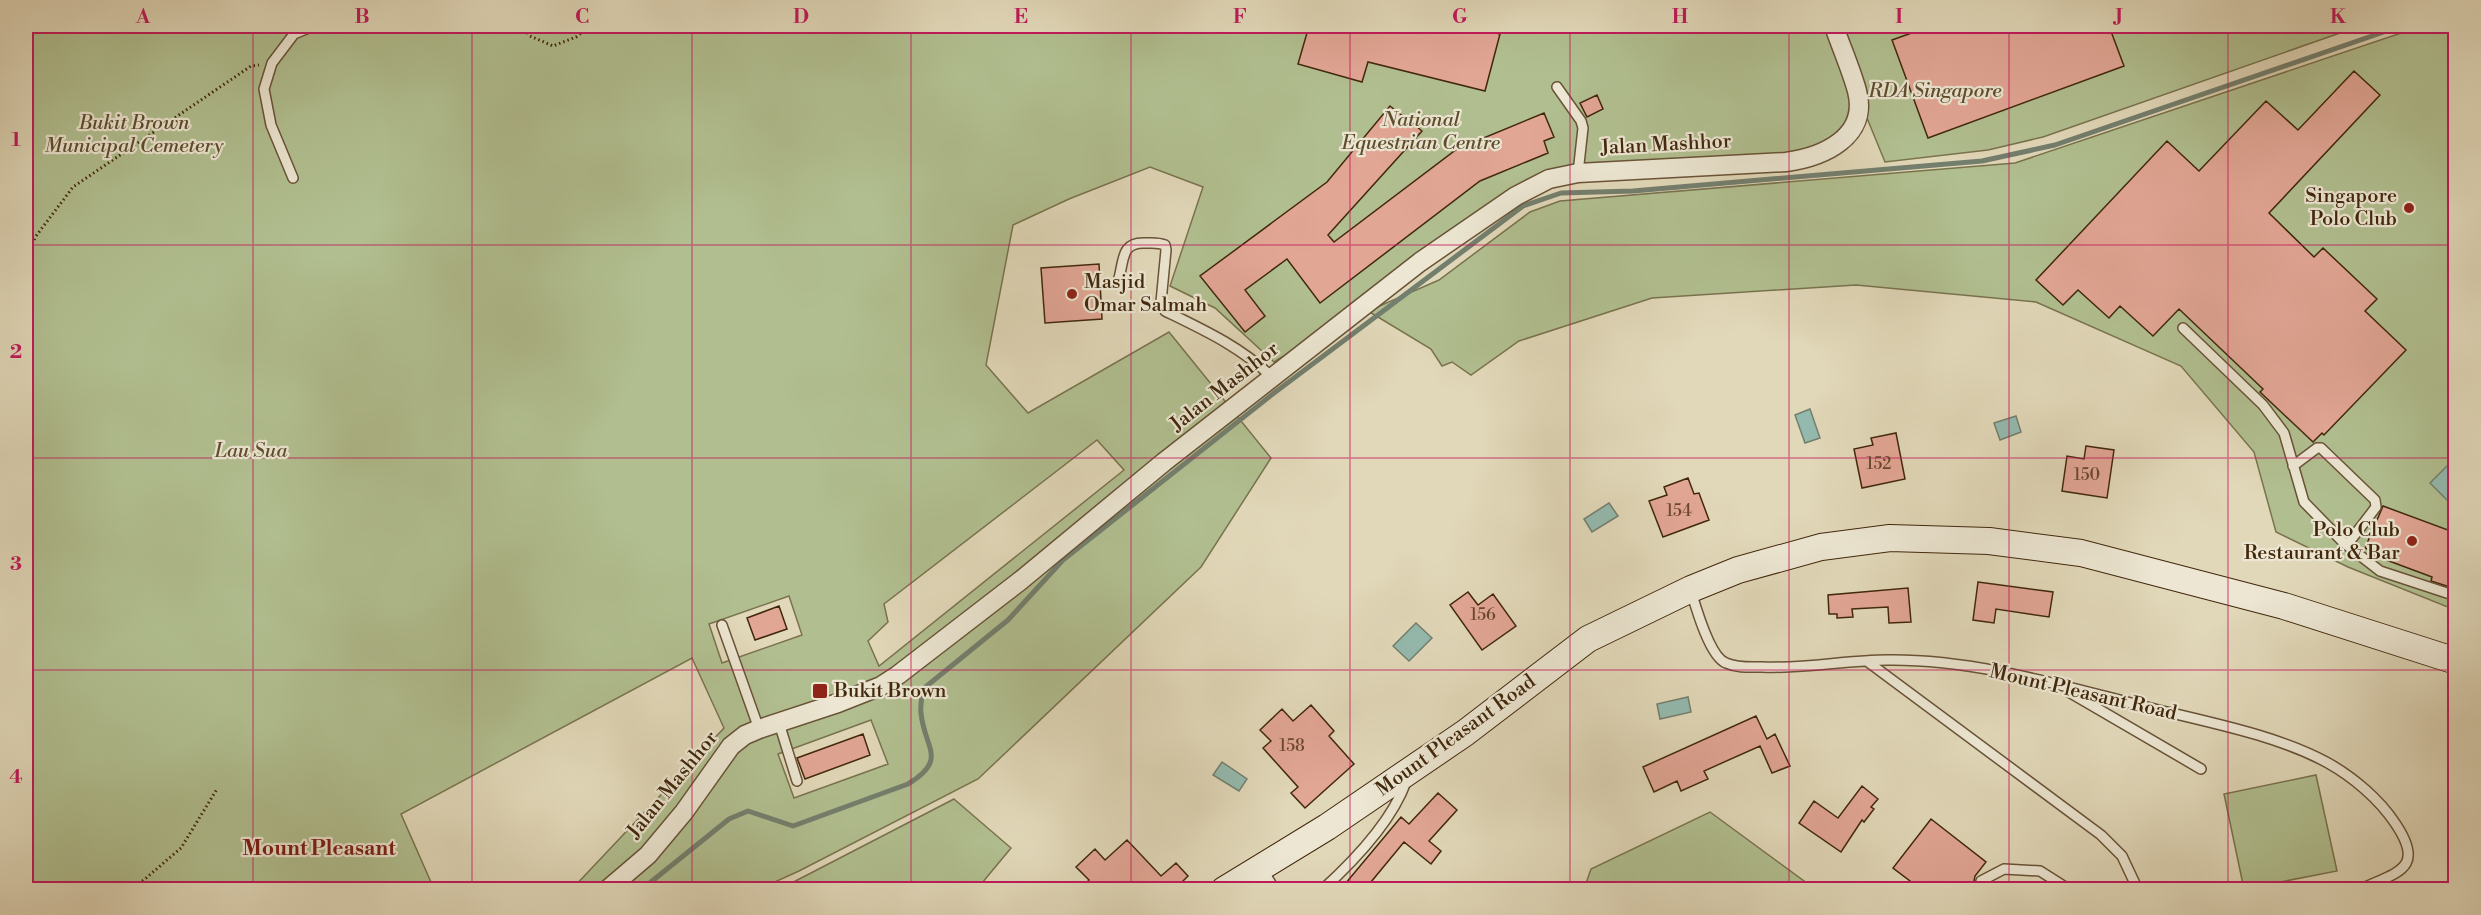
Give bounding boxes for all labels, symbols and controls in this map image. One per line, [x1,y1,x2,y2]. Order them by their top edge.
text: A [135,5,151,30]
text: B [354,5,370,30]
text: C [575,5,589,30]
text: D [793,5,809,30]
text: E [1014,5,1028,30]
text: F [1233,5,1247,30]
text: G [1452,5,1468,30]
text: H [1672,5,1689,30]
text: I [1895,5,1903,30]
text: J [2112,5,2123,30]
text: K [2330,5,2347,30]
park label: RDA Singapore [1867,79,2002,104]
park label: National Equestrian Centre [1341,108,1501,156]
park label: Bukit Brown Municipal Cemetery [44,111,224,159]
text: 1 [11,128,21,153]
street label: Jalan Mashhor [1599,129,1732,161]
place label: Singapore Polo Club [2305,184,2397,232]
marker: Singapore Polo Club [2402,201,2416,215]
place label: Masjid Omar Salmah [1084,270,1207,318]
marker: Masjid Omar Salmah [1065,287,1079,301]
street label: Jalan Mashhor [1165,337,1285,438]
text: 2 [10,340,22,365]
park label: Lau Sua [214,439,288,464]
house number: 152 [1867,454,1891,474]
house number: 150 [2074,465,2100,485]
house number: 154 [1666,501,1692,521]
place label: Polo Club Restaurant & Bar [2244,518,2400,566]
marker: Polo Club Restaurant & Bar [2405,534,2419,548]
text: 3 [10,552,22,577]
house number: 156 [1470,605,1496,625]
street label: Mount Pleasant Road [1987,659,2180,727]
street label: Mount Pleasant Road [1371,669,1541,802]
place label: Bukit Brown [833,679,947,704]
marker: Bukit Brown [811,682,829,700]
street label: Jalan Mashhor [621,726,724,845]
house number: 158 [1279,736,1305,756]
text: 4 [9,765,23,790]
district label: Mount Pleasant [242,836,396,862]

